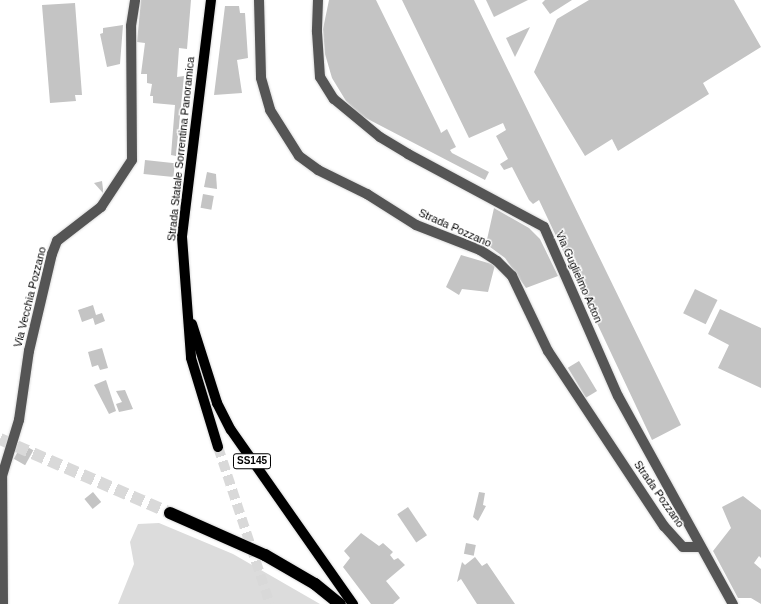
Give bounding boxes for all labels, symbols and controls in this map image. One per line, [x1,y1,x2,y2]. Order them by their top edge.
street label: Strada Statale Sorrentina Panoramica [165,56,197,242]
street label: Strada Pozzano [417,206,493,250]
street label: Via Guglielmo Acton [553,229,605,325]
street label: Via Vecchia Pozzano [11,245,49,349]
road number: SS145 [232,453,272,469]
street label: Strada Pozzano [631,458,687,530]

